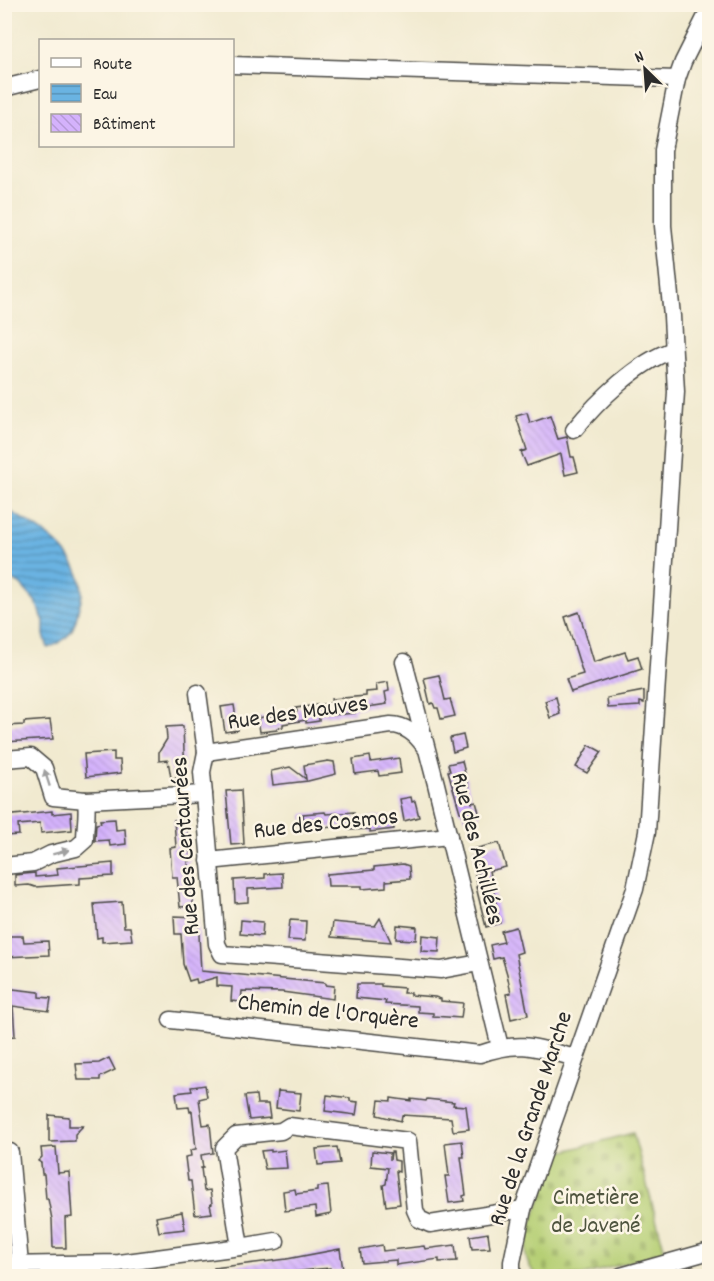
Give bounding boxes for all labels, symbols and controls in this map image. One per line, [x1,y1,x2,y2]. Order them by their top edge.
legend [39,39,234,147]
north arrow [615,39,675,99]
text: N [631,46,648,70]
text: Route [93,53,132,78]
text: Eau [93,83,117,108]
text: Bâtiment [93,113,156,138]
street label: Rue des Mauves [225,687,371,741]
street label: Rue des Centaurées [164,755,210,937]
one-way arrow [42,769,51,787]
street label: Rue des Achillées [441,769,511,929]
street label: Rue des Cosmos [252,800,400,850]
one-way arrow [52,847,70,856]
street label: Chemin de l'Orquère [236,987,420,1039]
street label: Rue de la Grande Marche [481,1007,583,1231]
park label: Cimetière de Javené [551,1182,641,1244]

